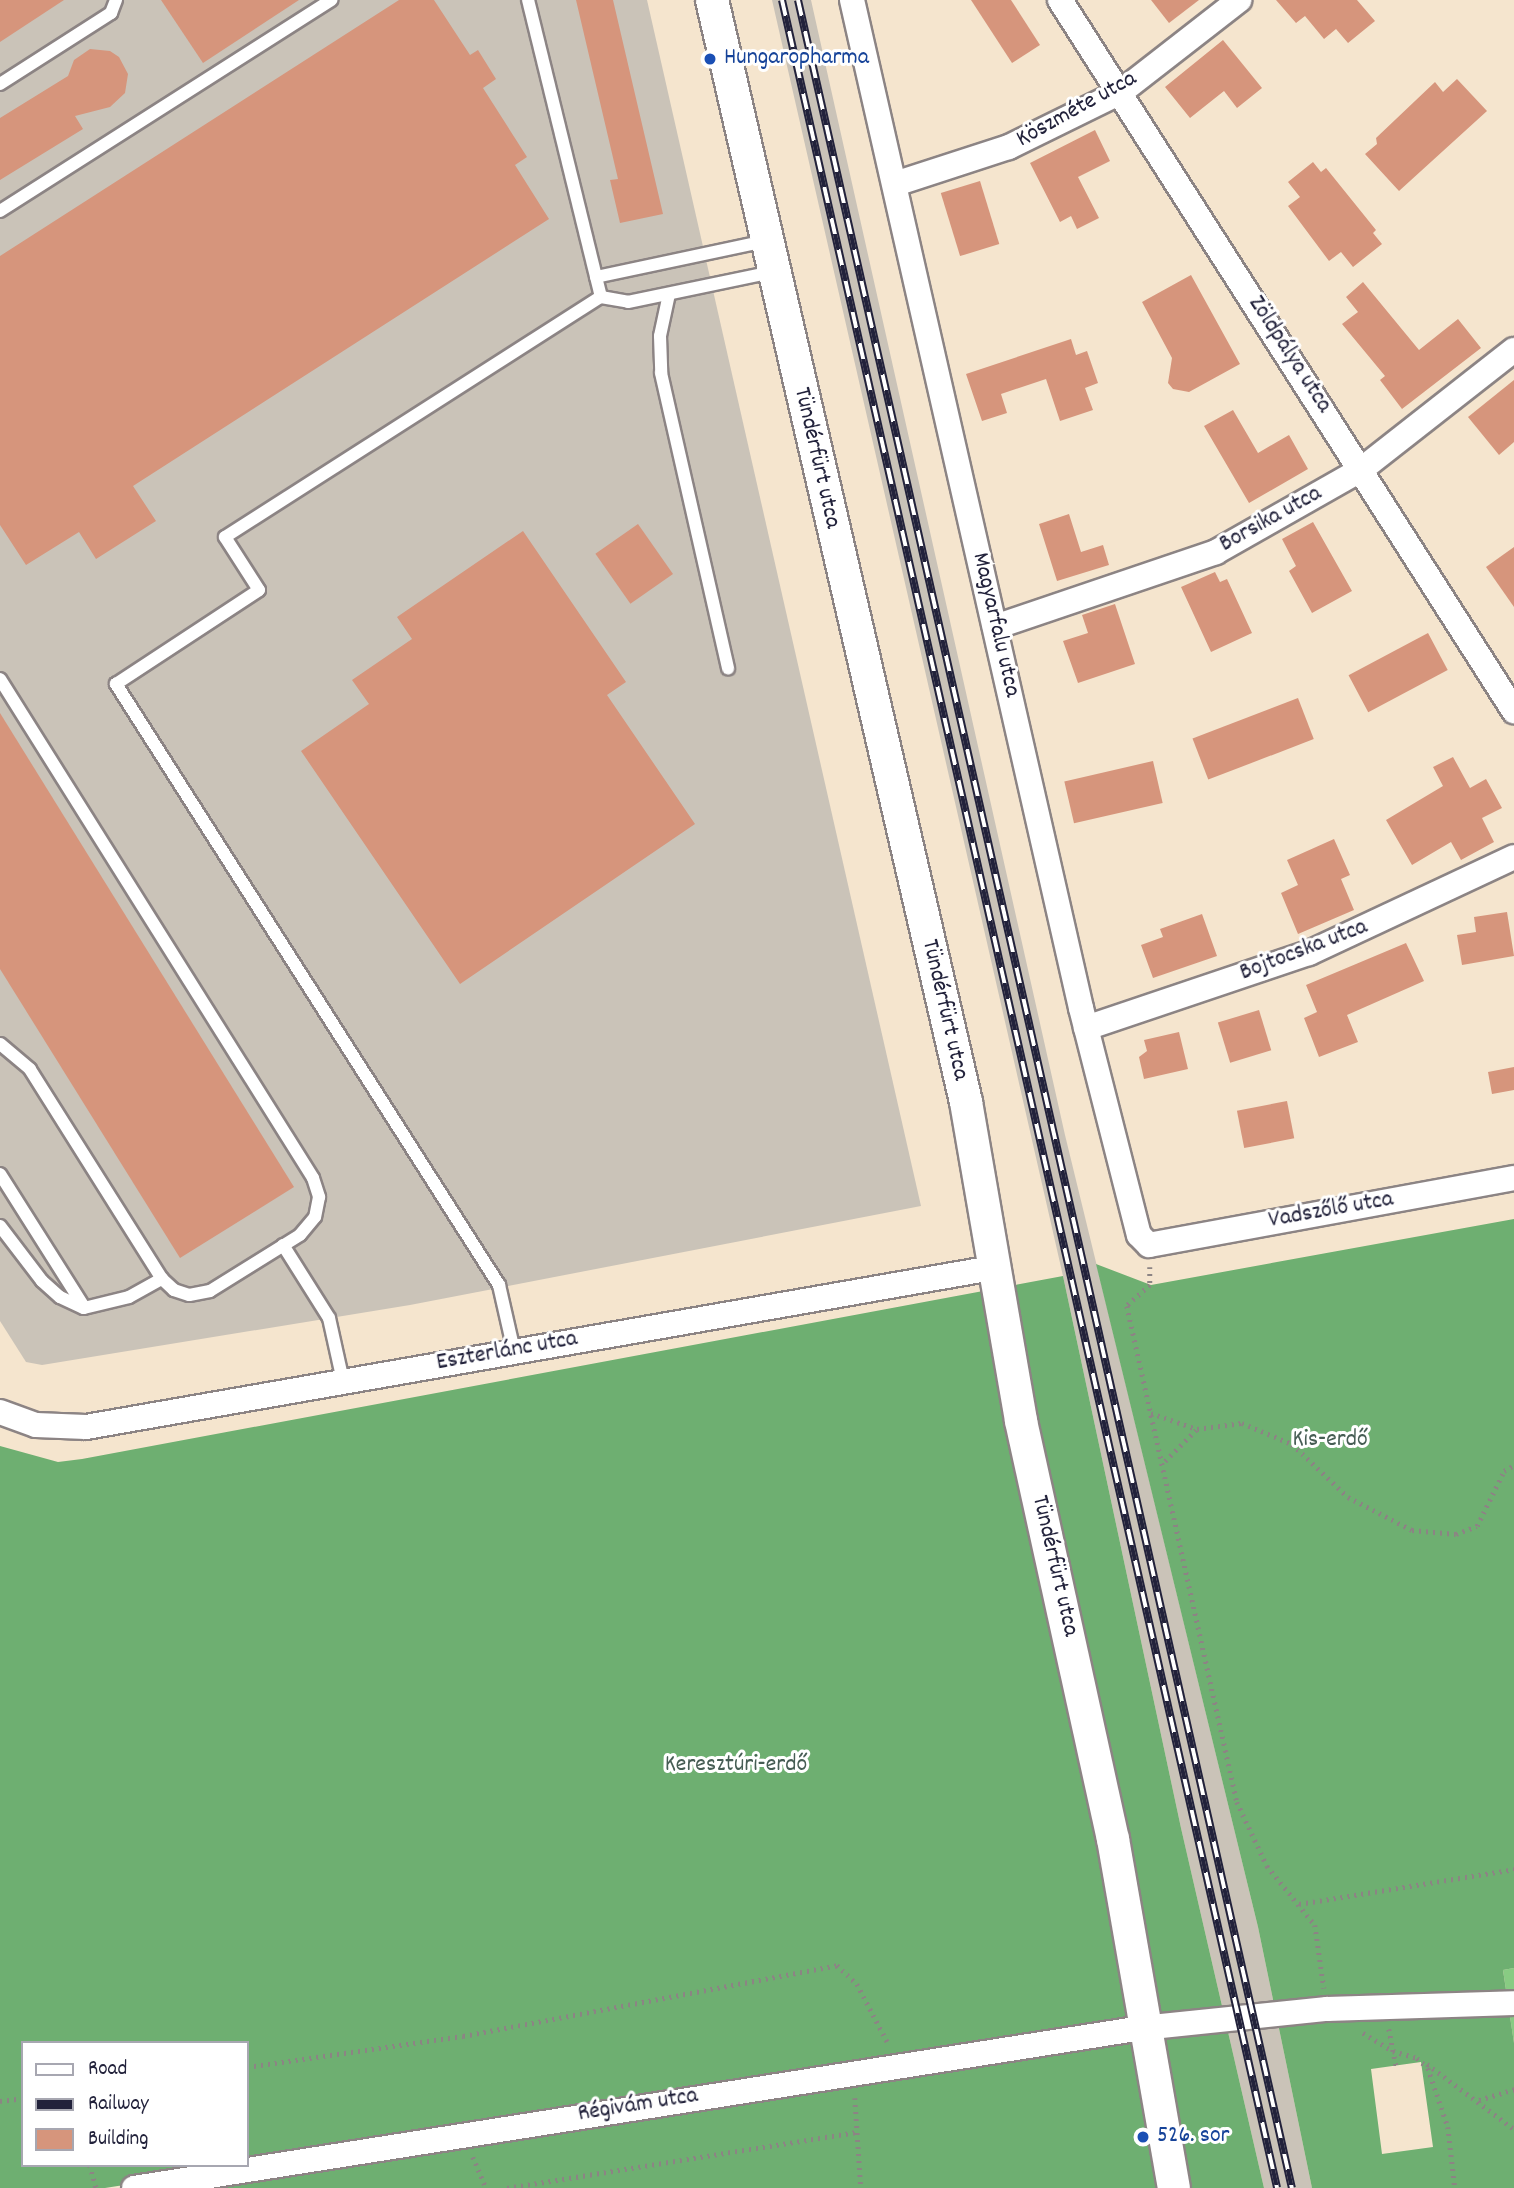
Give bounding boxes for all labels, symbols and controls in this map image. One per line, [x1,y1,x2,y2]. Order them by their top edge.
place label: Hungaropharma [724,45,869,73]
marker: Hungaropharma [702,51,718,67]
street label: Köszméte utca [1012,65,1142,155]
street label: Zöldpálya utca [1241,291,1337,419]
street label: Tündérfürt utca [786,385,846,531]
street label: Borsika utca [1215,480,1327,560]
street label: Magyarfalu utca [964,550,1026,700]
street label: Bojtocska utca [1236,913,1372,989]
street label: Tündérfürt utca [914,937,974,1083]
street label: Vadszőlő utca [1266,1186,1396,1236]
street label: Eszterlánc utca [434,1325,580,1379]
park label: Kis-erdő [1292,1427,1368,1455]
street label: Tündérfürt utca [1024,1493,1084,1639]
park label: Keresztúri-erdő [665,1752,807,1780]
legend [21,2041,248,2167]
text: Road [88,2055,127,2085]
street label: Régivám utca [576,2082,700,2130]
text: Railway [88,2090,149,2120]
place label: 526. sor [1157,2123,1230,2151]
text: Building [88,2125,148,2155]
marker: 526. sor [1135,2129,1151,2145]

